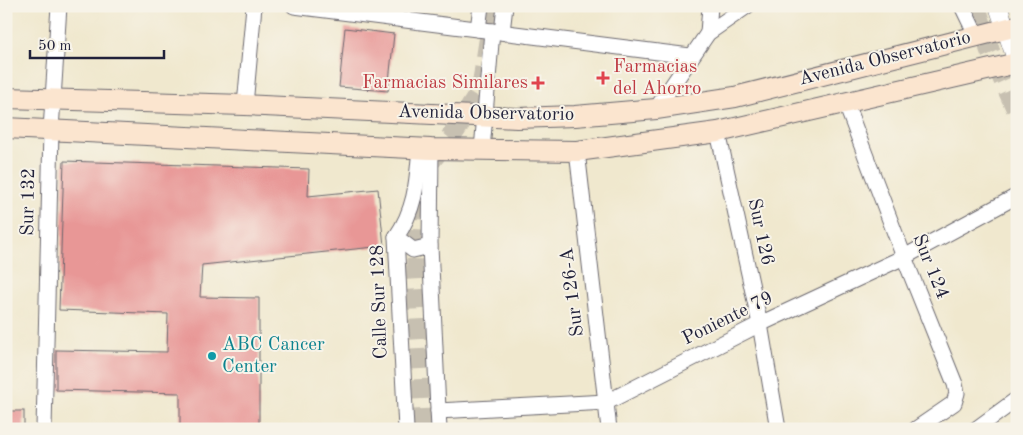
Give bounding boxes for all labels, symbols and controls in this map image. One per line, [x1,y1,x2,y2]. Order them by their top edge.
scale bar [30,28,164,60]
street label: Avenida Observatorio [797,28,973,90]
text: 50 m [38,39,72,54]
place label: Farmacias del Ahorro [613,58,701,99]
marker: Farmacias del Ahorro [597,72,609,84]
place label: Farmacias Similares [362,74,528,93]
marker: Farmacias Similares [532,77,544,89]
street label: Avenida Observatorio [398,103,574,125]
street label: Sur 132 [19,168,39,236]
street label: Sur 126 [744,197,776,267]
street label: Sur 124 [908,232,952,302]
street label: Calle Sur 128 [369,244,391,360]
street label: Sur 126-A [558,246,588,338]
street label: Poniente 79 [680,289,776,349]
place label: ABC Cancer Center [222,336,325,377]
marker: ABC Cancer Center [206,350,218,362]

